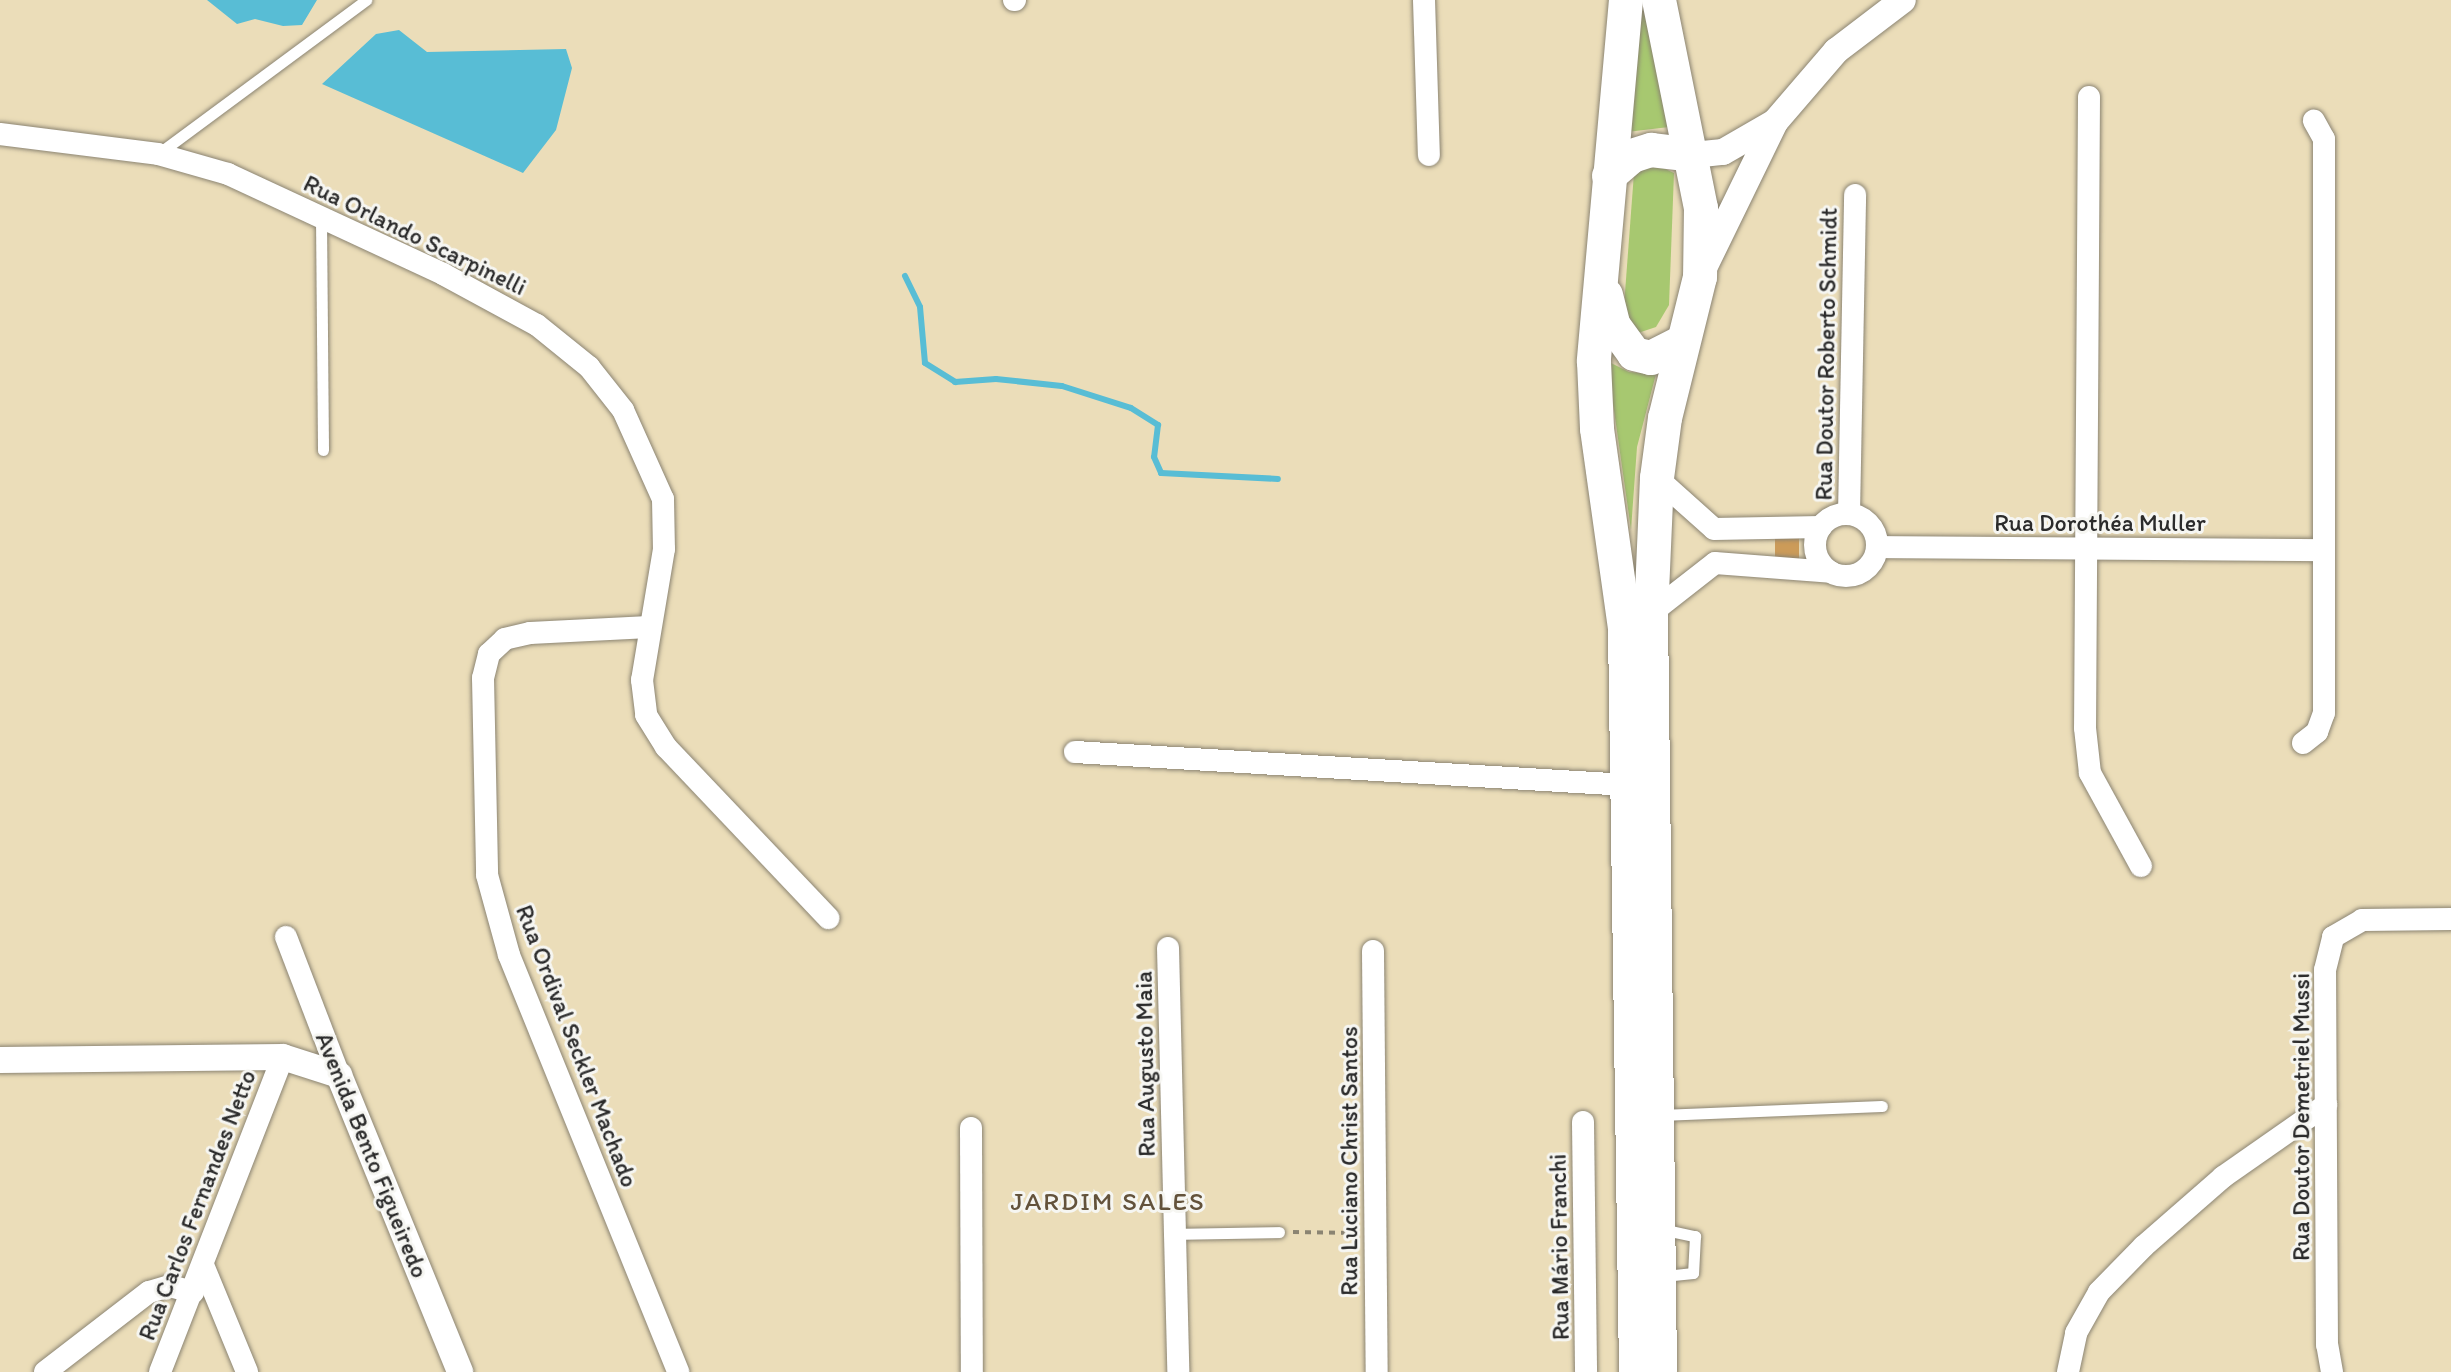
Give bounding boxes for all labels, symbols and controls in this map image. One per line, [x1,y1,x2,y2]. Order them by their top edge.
street label: Rua Orlando Scarpinelli [298,168,532,302]
street label: Rua Doutor Roberto Schmidt [1809,207,1843,501]
street label: Rua Dorothéa Muller [1994,509,2206,537]
street label: Rua Ordival Seckler Machado [510,901,644,1191]
street label: Rua Augusto Maia [1129,971,1161,1157]
street label: Rua Doutor Demetriel Mussi [2287,973,2315,1261]
street label: Rua Luciano Christ Santos [1335,1026,1363,1296]
street label: Avenida Bento Figueiredo [310,1028,434,1282]
street label: Rua Carlos Fernandes Netto [132,1066,262,1344]
street label: Rua Mário Franchi [1543,1153,1575,1341]
district label: JARDIM SALES [1012,1186,1204,1218]

